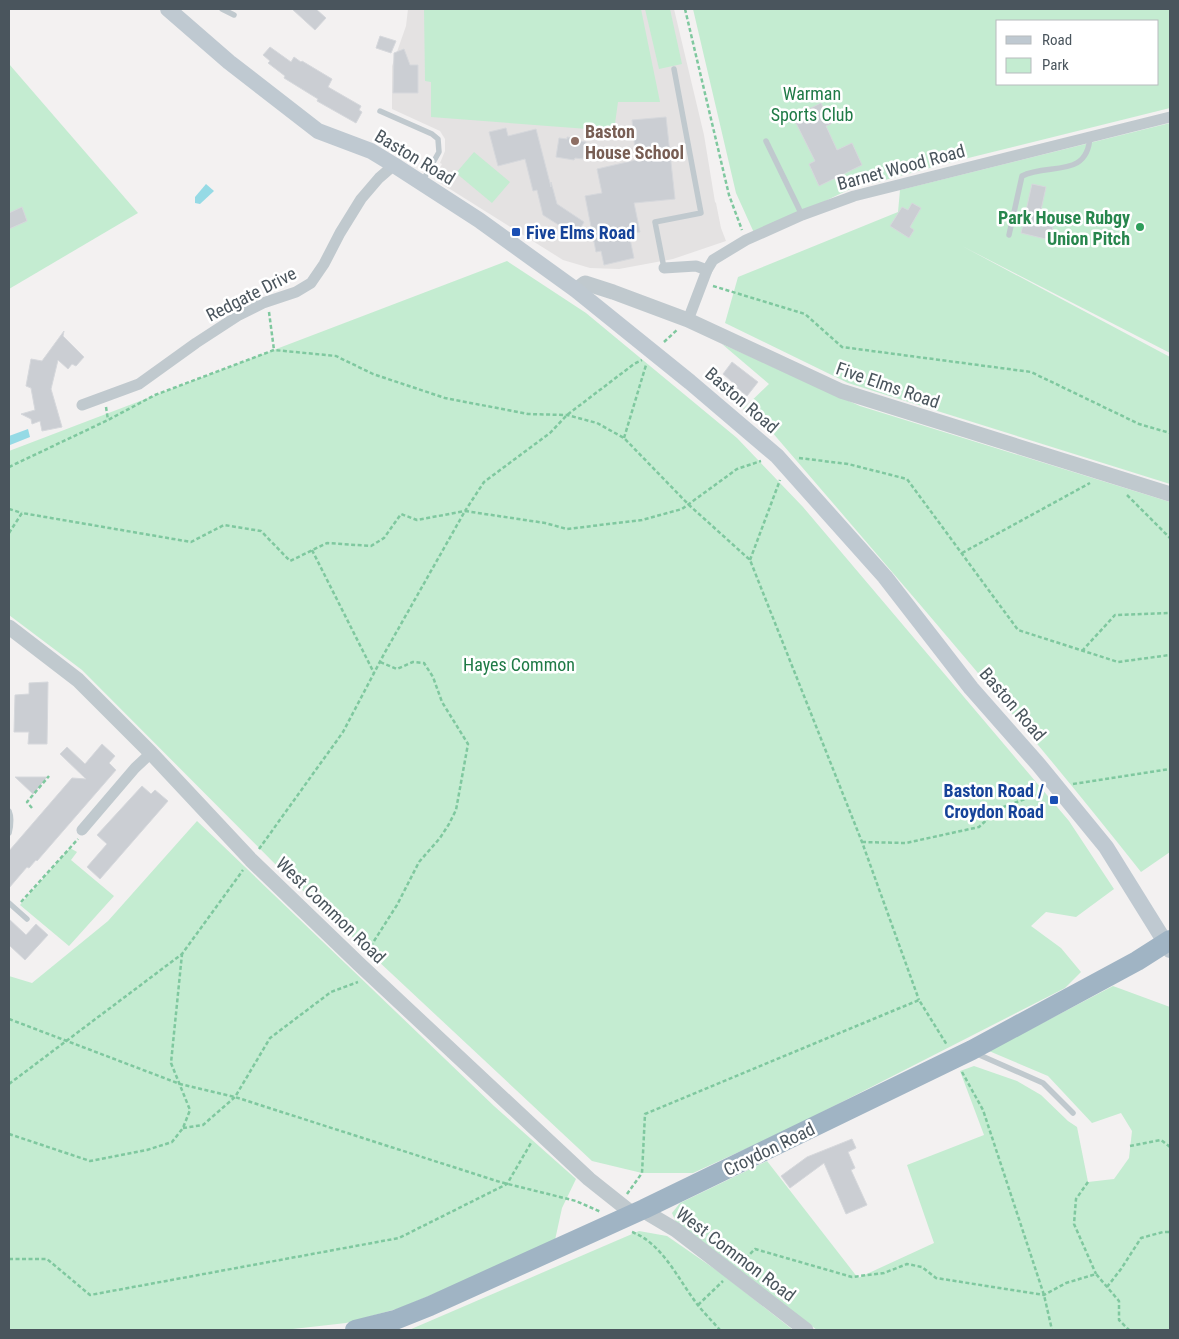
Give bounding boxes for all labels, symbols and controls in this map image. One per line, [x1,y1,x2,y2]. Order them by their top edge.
legend [996,20,1159,85]
text: Road [1042,31,1072,49]
text: Park [1042,56,1069,74]
park label: Warman Sports Club [771,83,853,125]
place label: Baston House School [585,121,684,163]
street label: Baston Road [371,125,459,189]
marker: Baston House School [569,135,581,147]
street label: Barnet Wood Road [835,140,967,194]
place label: Park House Rubgy Union Pitch [998,207,1130,249]
marker: Park House Rubgy Union Pitch [1134,221,1146,233]
place label: Five Elms Road [526,222,635,243]
marker: Five Elms Road [510,226,522,238]
street label: Redgate Drive [202,262,300,326]
street label: Five Elms Road [833,357,943,413]
street label: Baston Road [701,363,783,437]
park label: Hayes Common [463,654,575,675]
street label: Baston Road [976,663,1050,745]
place label: Baston Road / Croydon Road [944,780,1044,822]
marker: Baston Road / Croydon Road [1048,794,1060,806]
street label: West Common Road [272,852,390,968]
street label: Croydon Road [720,1118,818,1180]
street label: West Common Road [672,1202,800,1306]

